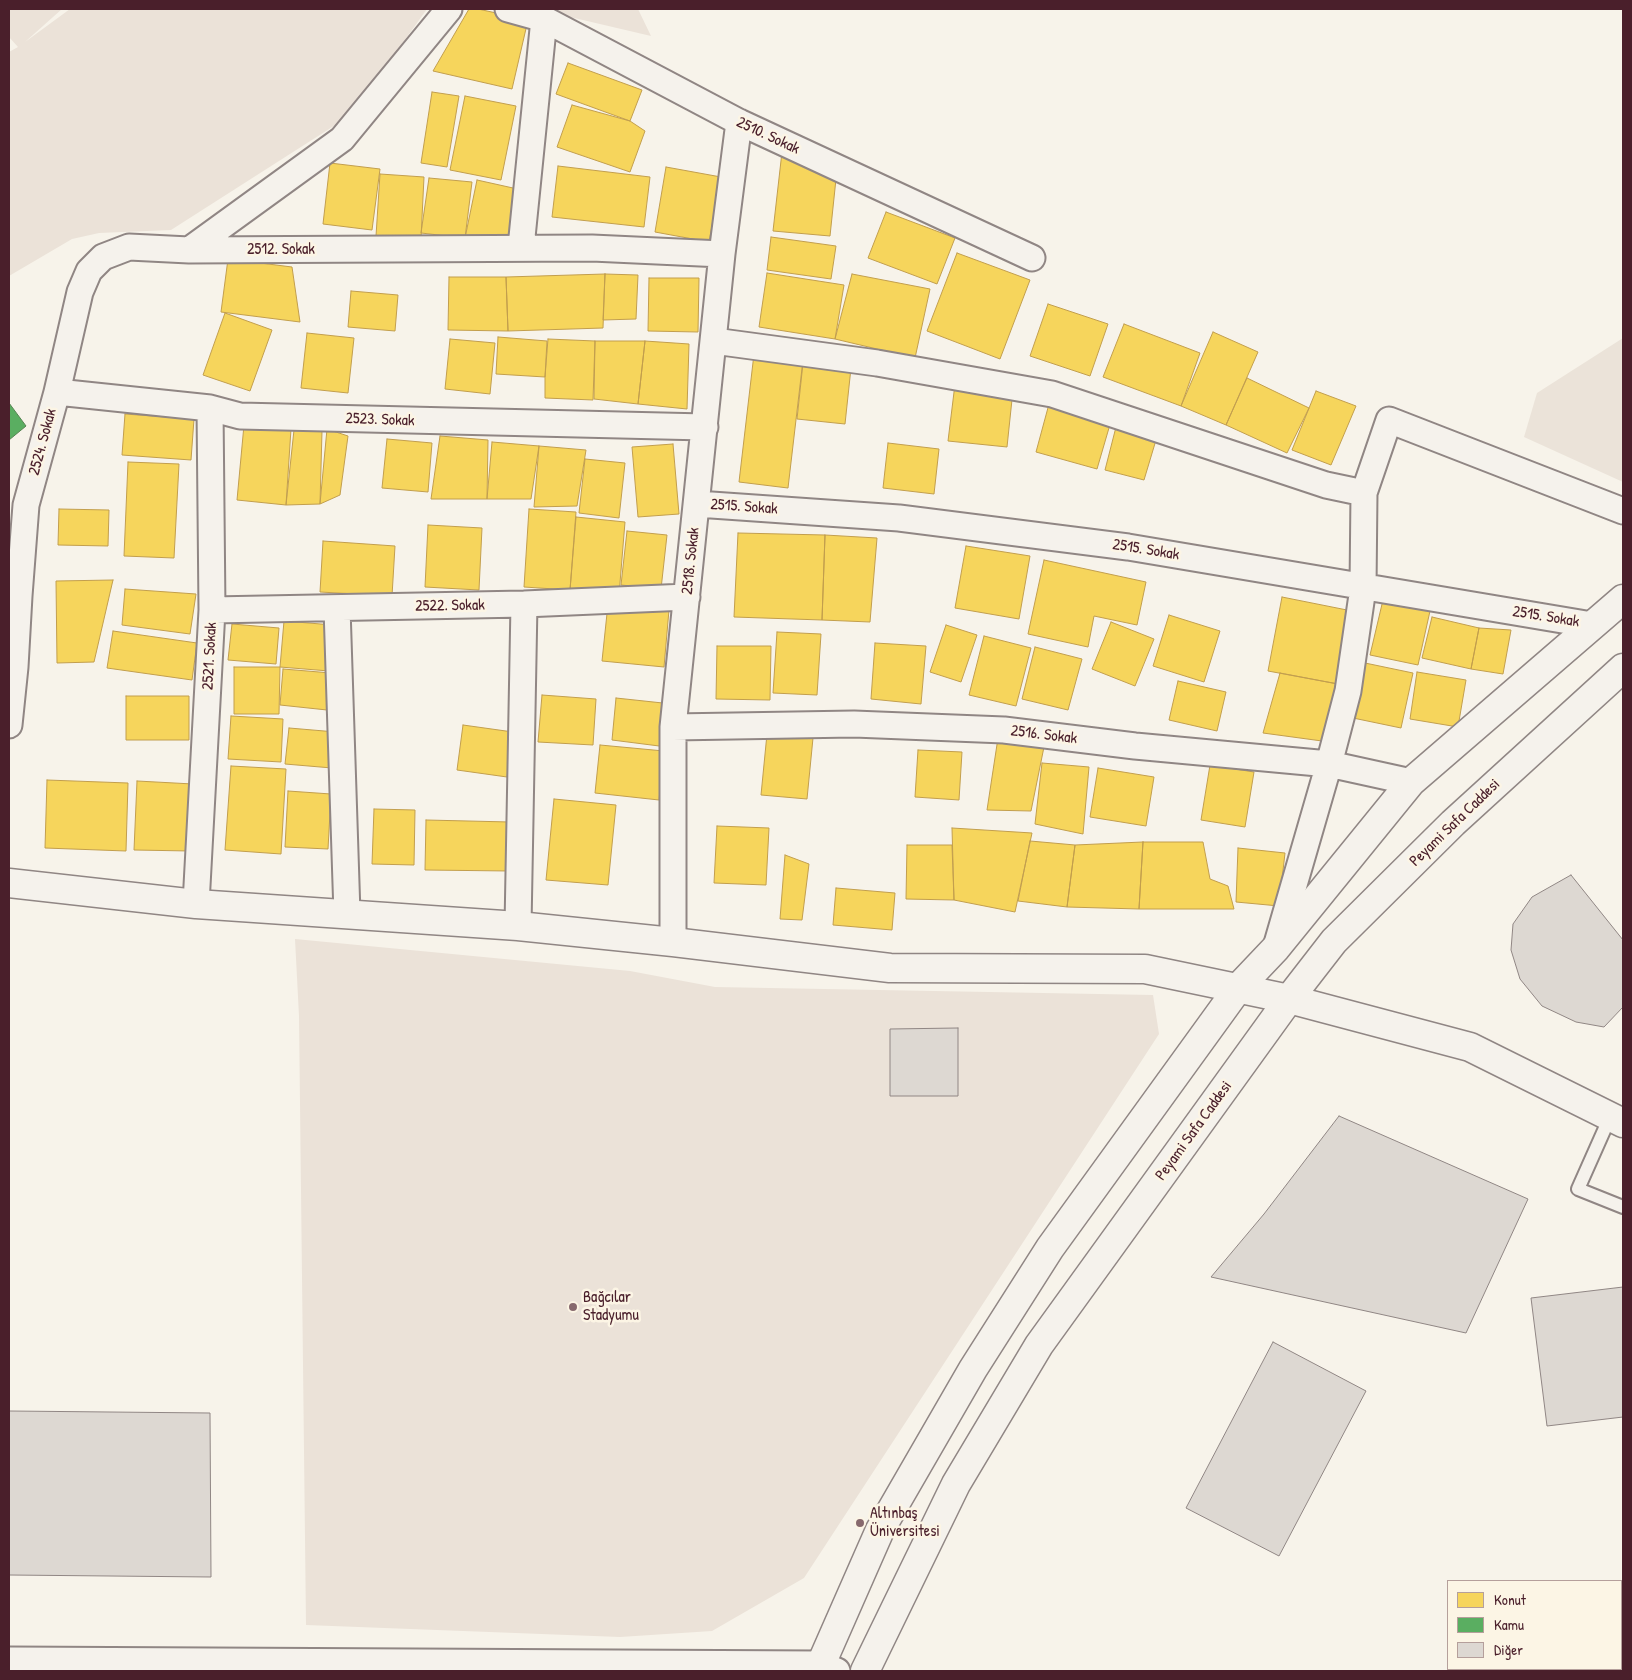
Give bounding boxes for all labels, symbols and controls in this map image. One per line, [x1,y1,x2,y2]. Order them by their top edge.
street label: 2510. Sokak [733,113,803,159]
street label: 2512. Sokak [247,240,315,260]
street label: 2524. Sokak [25,407,61,477]
street label: 2523. Sokak [345,409,415,431]
street label: 2515. Sokak [710,495,778,519]
street label: 2518. Sokak [678,526,704,596]
street label: 2515. Sokak [1111,535,1181,565]
street label: 2522. Sokak [415,596,485,616]
street label: 2515. Sokak [1511,602,1581,632]
street label: 2521. Sokak [199,622,221,690]
street label: 2516. Sokak [1010,721,1078,749]
street label: Peyami Safa Caddesi [1406,775,1504,871]
street label: Peyami Safa Caddesi [1151,1078,1237,1184]
place label: Bağcılar Stadyumu [583,1288,639,1326]
marker: Bağcılar Stadyumu [567,1301,579,1313]
place label: Altınbaş Üniversitesi [870,1504,940,1542]
marker: Altınbaş Üniversitesi [854,1517,866,1529]
legend [1447,1580,1622,1670]
text: Konut [1494,1589,1526,1610]
text: Kamu [1494,1614,1524,1635]
text: Diğer [1494,1639,1523,1660]

